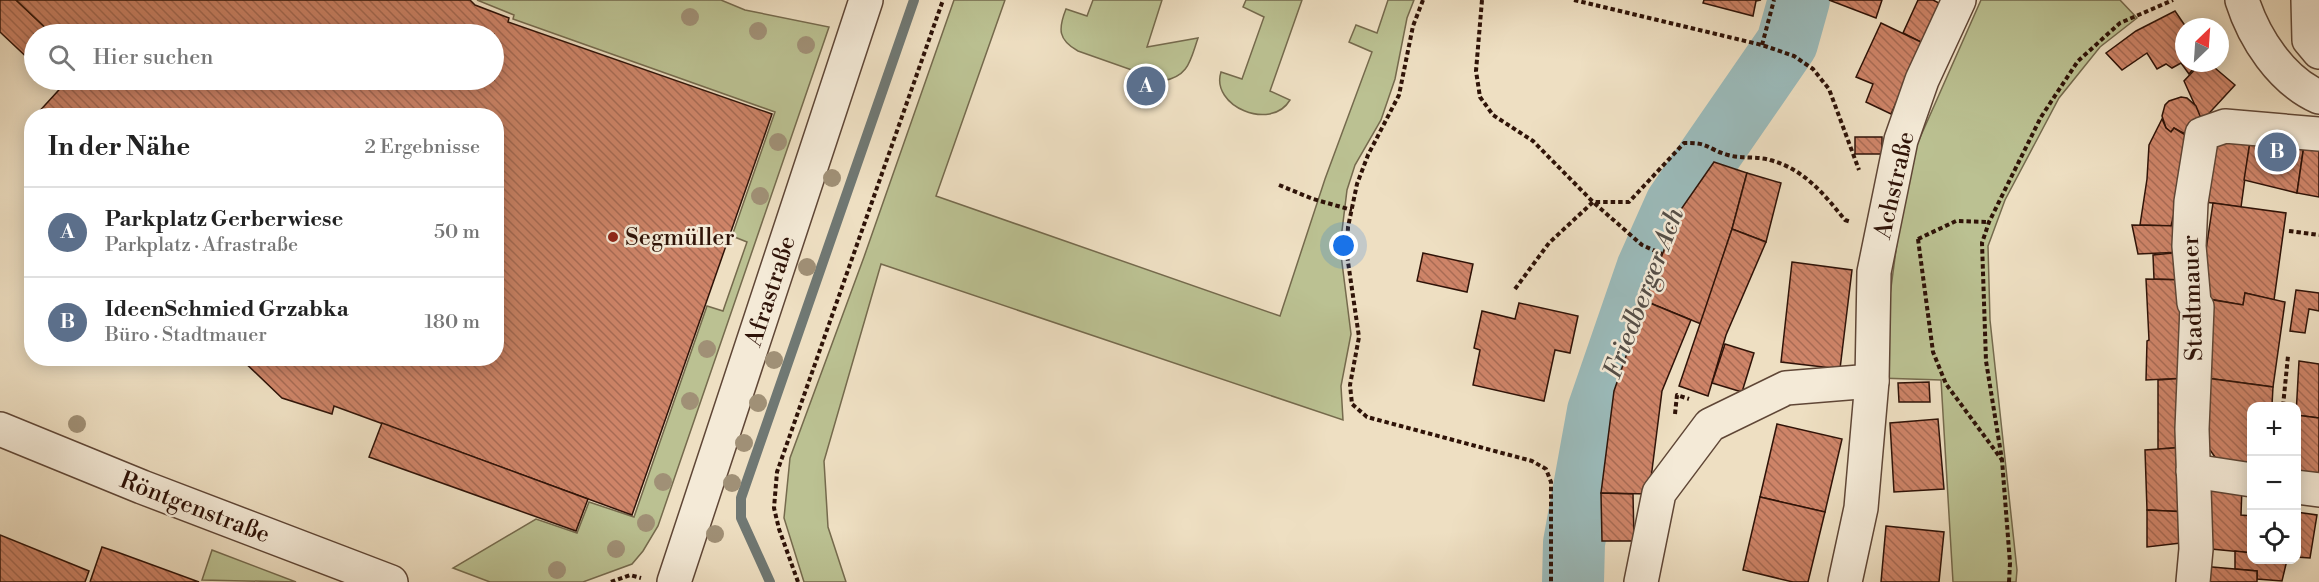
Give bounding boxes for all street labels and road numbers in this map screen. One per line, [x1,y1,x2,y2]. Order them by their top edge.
street label: Achstraße [1868,129,1922,243]
street label: Afrastraße [739,232,803,351]
street label: Stadtmauer [2176,234,2210,362]
street label: Röntgenstraße [115,466,274,550]

